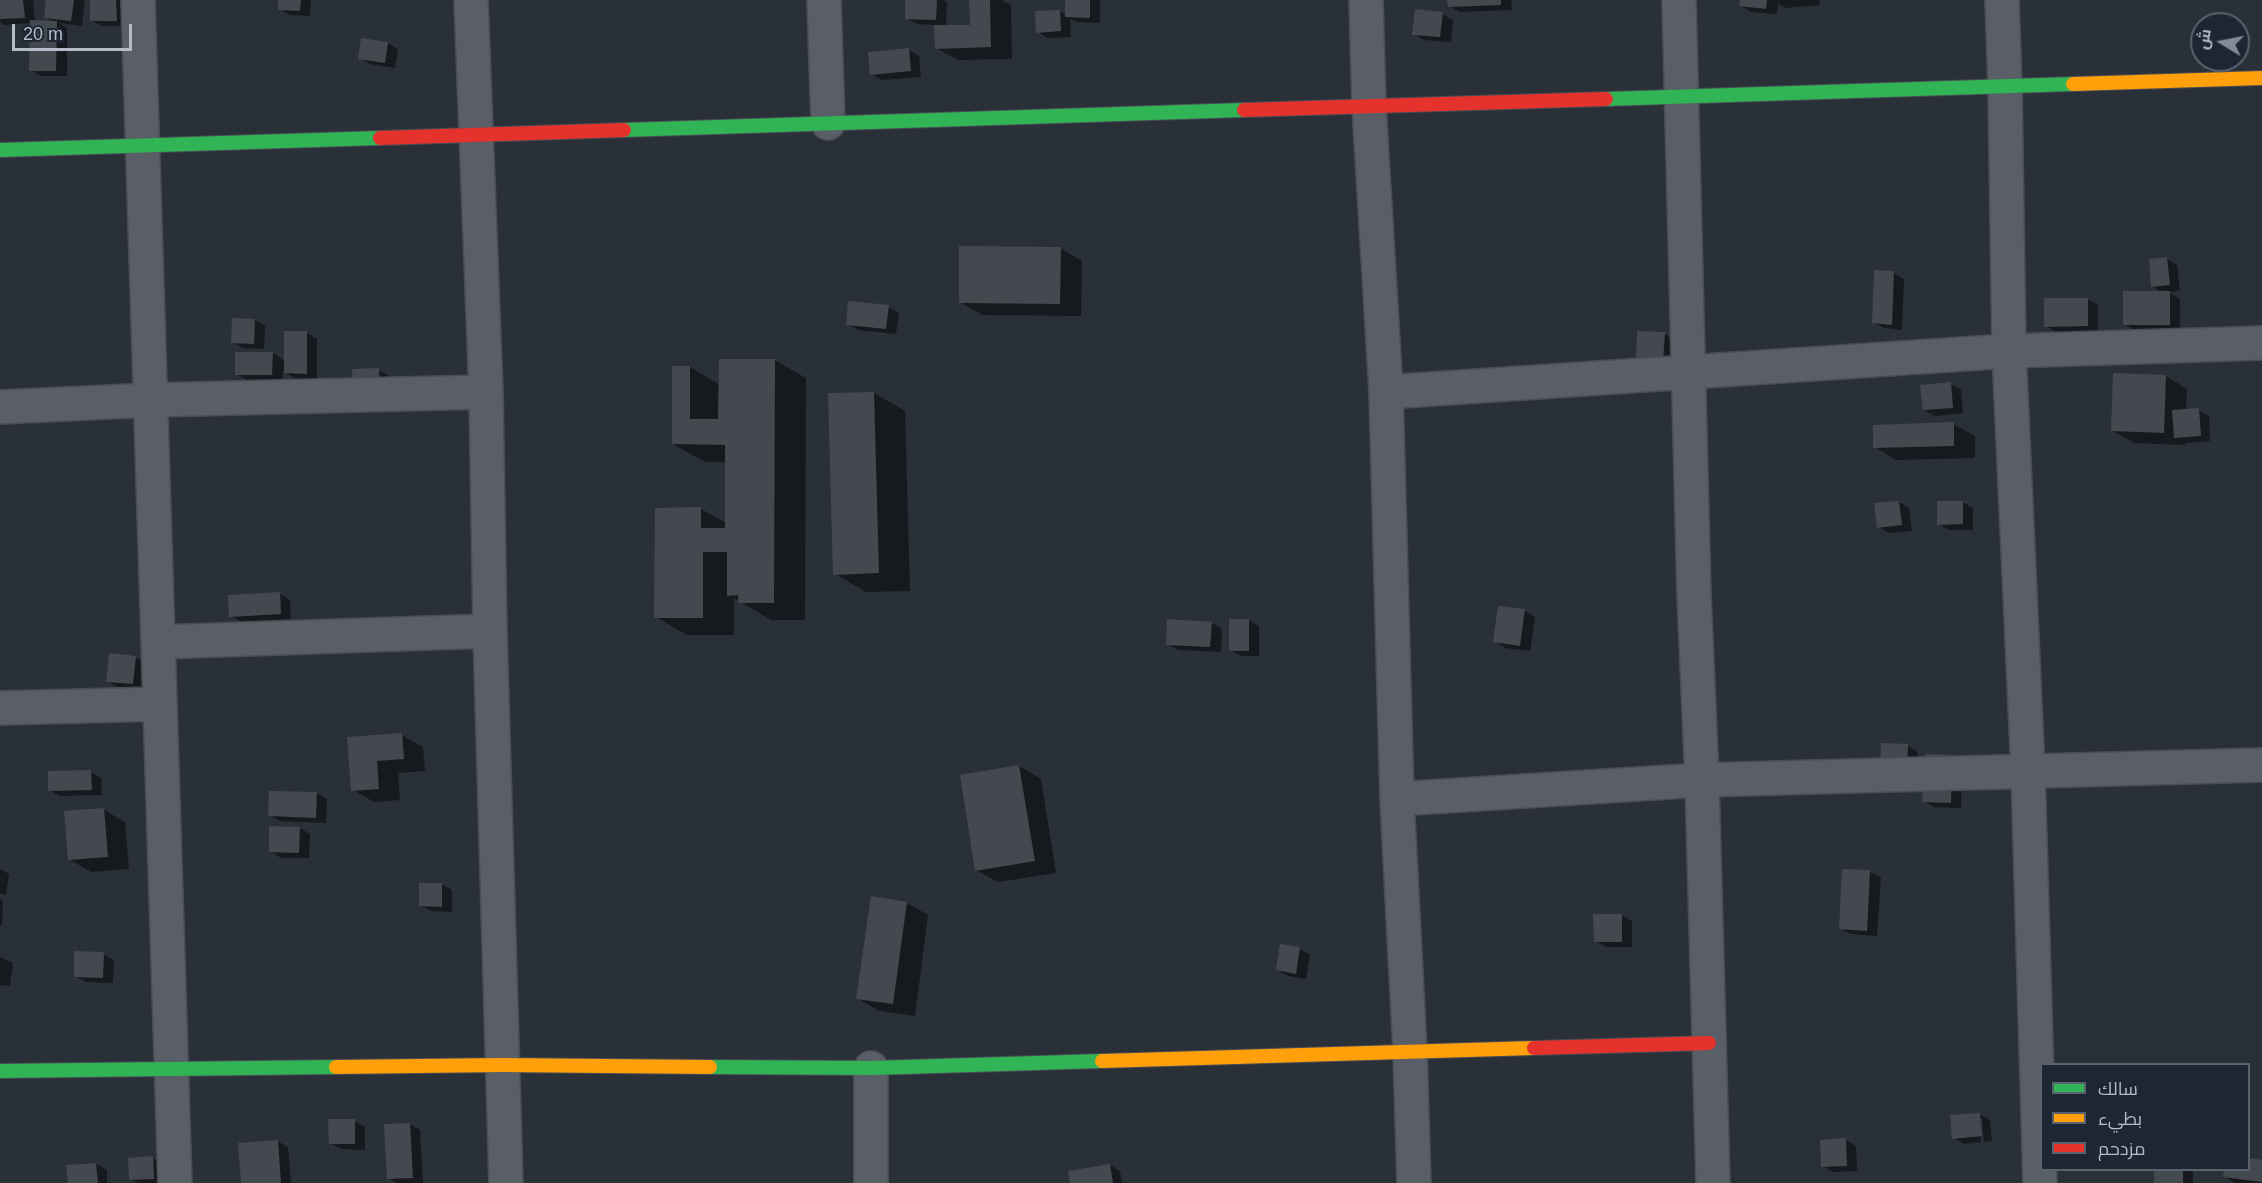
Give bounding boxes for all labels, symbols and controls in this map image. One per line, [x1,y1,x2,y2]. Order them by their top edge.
scale bar [15,12,135,50]
north arrow [2190,12,2250,72]
text: 20 m [23,24,63,44]
text: ش [2194,28,2214,51]
legend [2040,1063,2250,1171]
text: سالك [2098,1079,2138,1099]
text: بطيء [2098,1109,2142,1129]
text: مزدحم [2098,1139,2146,1159]

